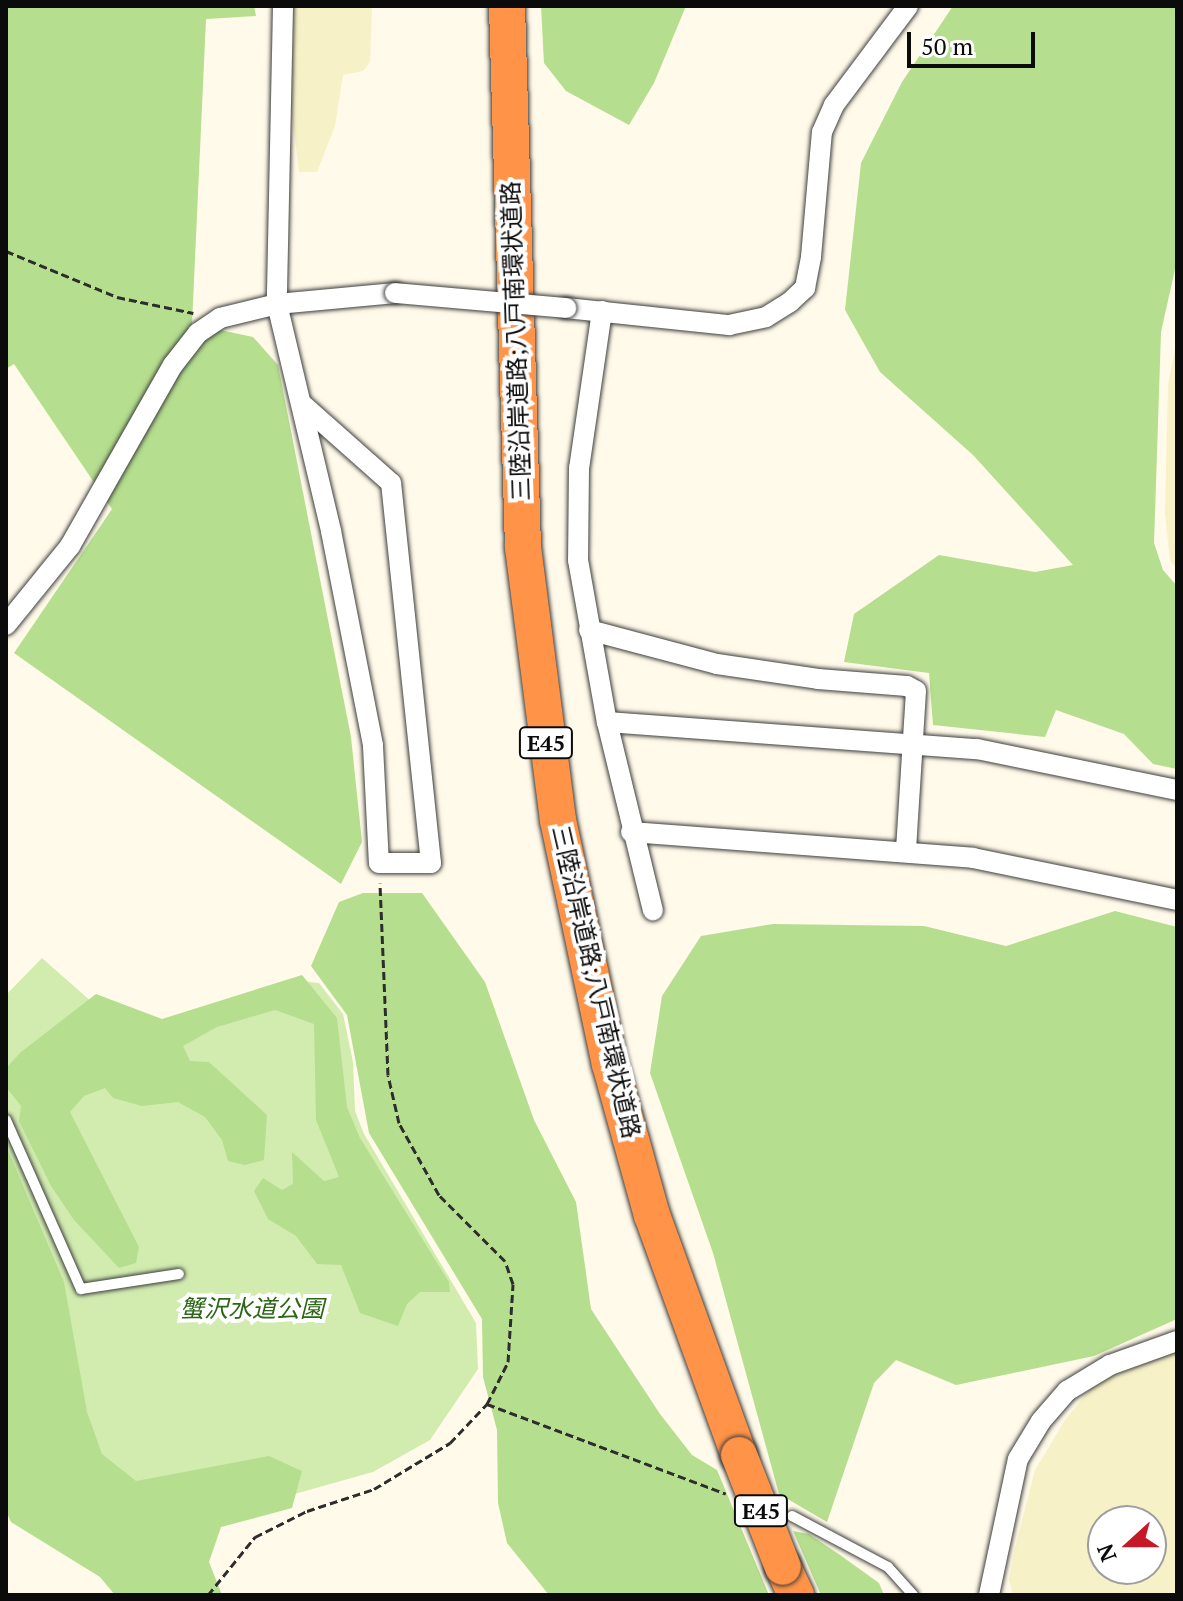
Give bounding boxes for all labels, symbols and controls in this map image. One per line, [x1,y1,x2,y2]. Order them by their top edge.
scale bar [911,16,1039,66]
text: 50 m [921,30,973,62]
street label: 三陸沿岸道路;八戸南環状道路 [496,181,536,501]
road number: E45 [518,725,574,761]
street label: 三陸沿岸道路;八戸南環状道路 [546,823,646,1141]
park label: 蟹沢水道公園 [180,1295,324,1323]
road number: E45 [733,1493,789,1529]
north arrow [1087,1505,1167,1585]
text: N [1089,1540,1123,1566]

